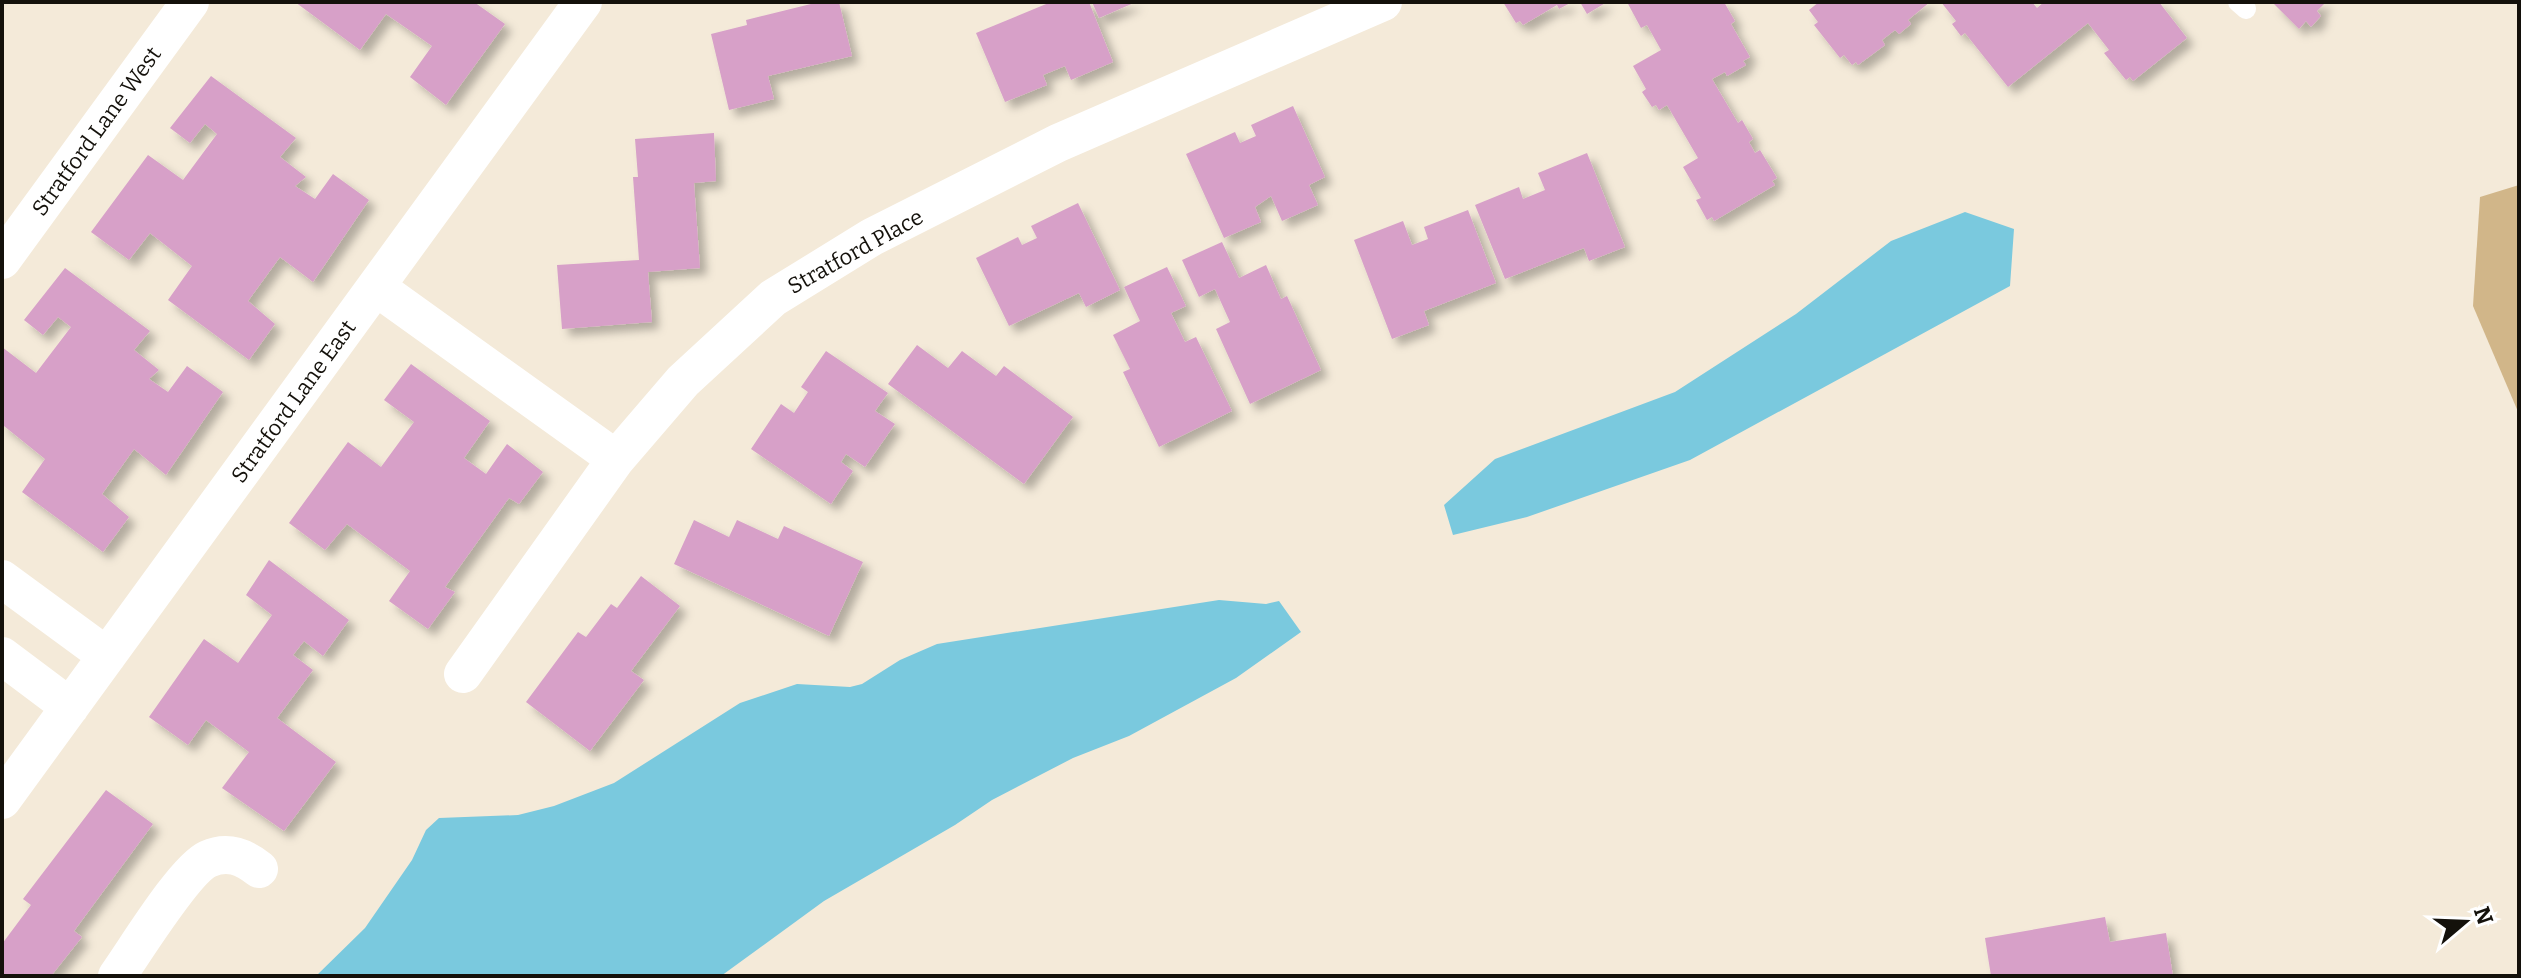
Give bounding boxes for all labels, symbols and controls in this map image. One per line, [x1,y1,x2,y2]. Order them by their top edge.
street label: Stratford Lane West [26,41,167,221]
street label: Stratford Place [783,203,928,300]
street label: Stratford Lane East [225,315,362,488]
north arrow [2425,882,2505,962]
text: N [2468,903,2499,928]

